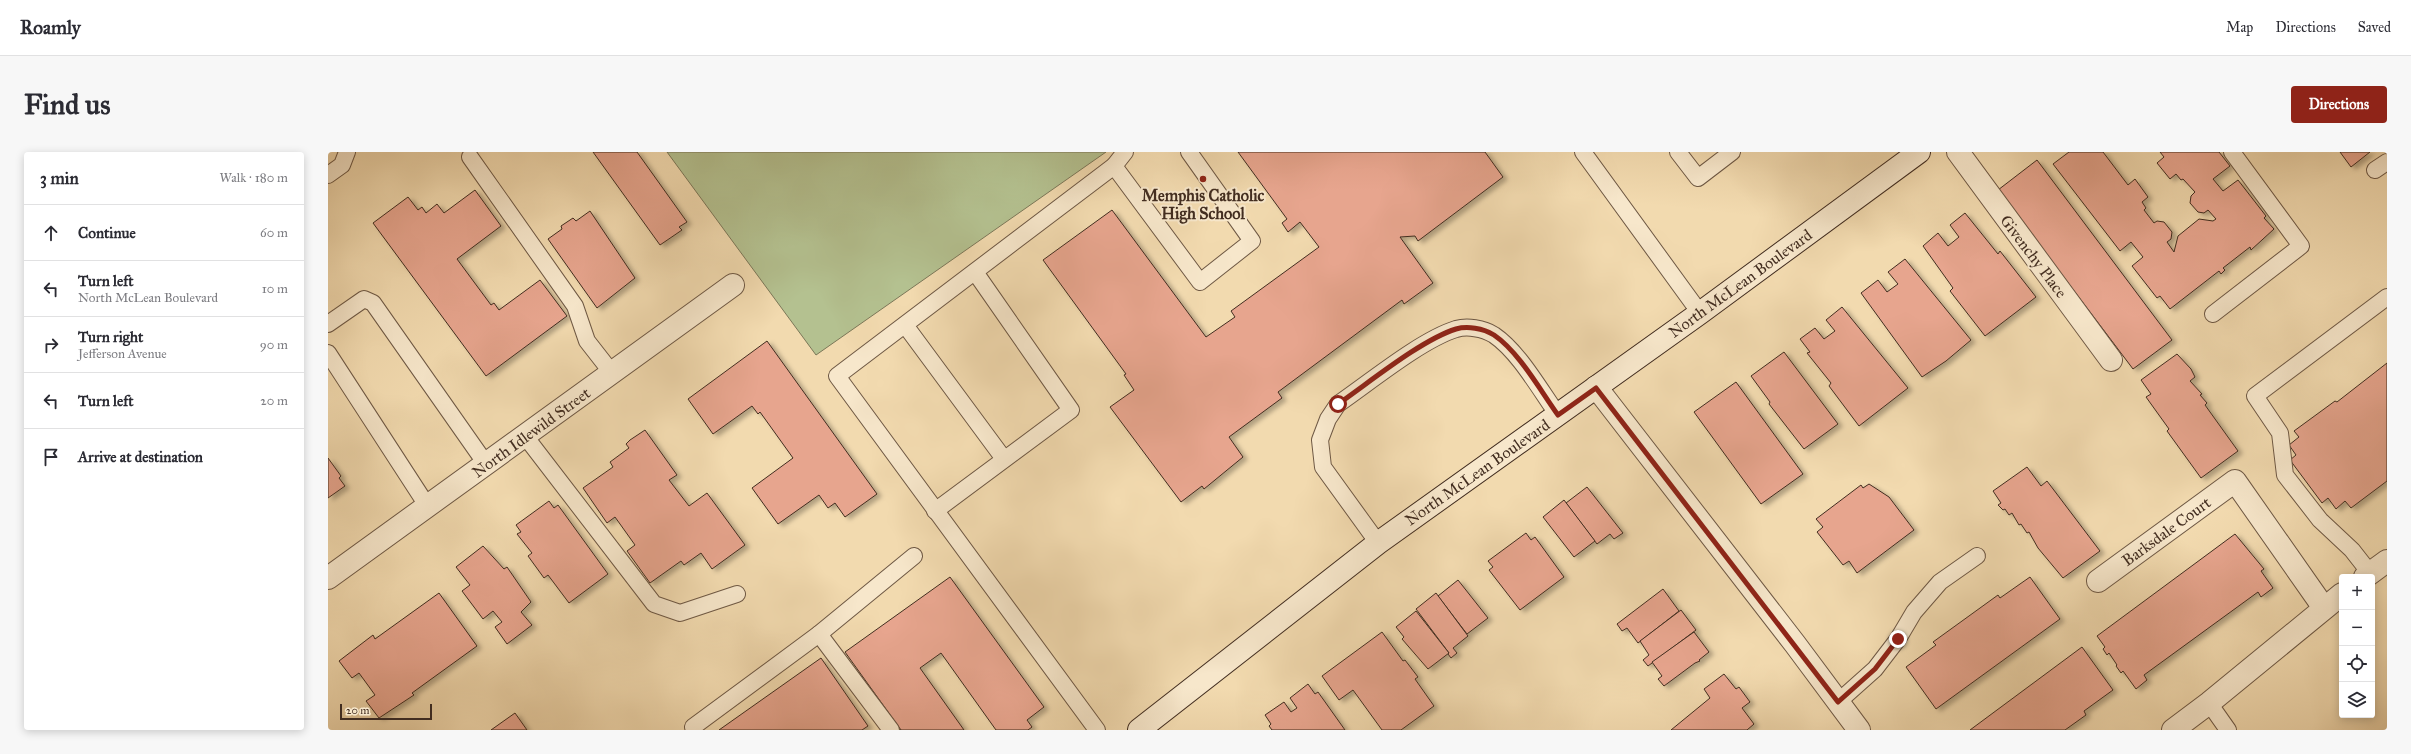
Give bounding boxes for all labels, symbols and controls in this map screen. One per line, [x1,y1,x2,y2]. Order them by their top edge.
text: Roamly [20,16,81,39]
text: Map [2226,19,2253,36]
text: Directions [2275,19,2336,36]
text: Saved [2358,19,2391,36]
button: Directions [2291,86,2387,123]
text: Find us [24,87,110,122]
text: 3 min [40,168,79,189]
text: Walk · 180 m [219,170,288,186]
marker: Memphis Catholic High School [1198,174,1208,184]
place label: Memphis Catholic High School [1142,186,1265,224]
street label: Givenchy Place [1996,211,2071,302]
icon: ahead [40,222,62,244]
text: Continue [78,224,136,242]
text: 60 m [260,225,288,241]
street label: North McLean Boulevard [1665,225,1816,342]
text: Turn left [78,272,134,290]
icon: left [40,278,62,300]
text: 10 m [262,281,288,297]
text: North McLean Boulevard [78,290,218,306]
text: Turn right [78,328,143,346]
icon: right [40,334,62,356]
text: 90 m [260,337,288,353]
text: Jefferson Avenue [78,346,167,362]
street label: North Idlewild Street [469,383,594,482]
icon: left [40,390,62,412]
text: Turn left [78,392,134,410]
text: 20 m [260,393,288,409]
route start [1329,395,1347,413]
street label: North McLean Boulevard [1401,415,1553,530]
icon: arrive [40,446,62,468]
text: Arrive at destination [78,448,203,466]
street label: Barksdale Court [2118,493,2215,570]
map controls [2339,574,2375,718]
button: + [2339,574,2375,610]
button: − [2339,610,2375,646]
route end [1889,630,1907,648]
button: locate [2339,646,2375,682]
button: layers [2339,682,2375,718]
scale bar [340,702,432,721]
text: 20 m [346,704,369,717]

